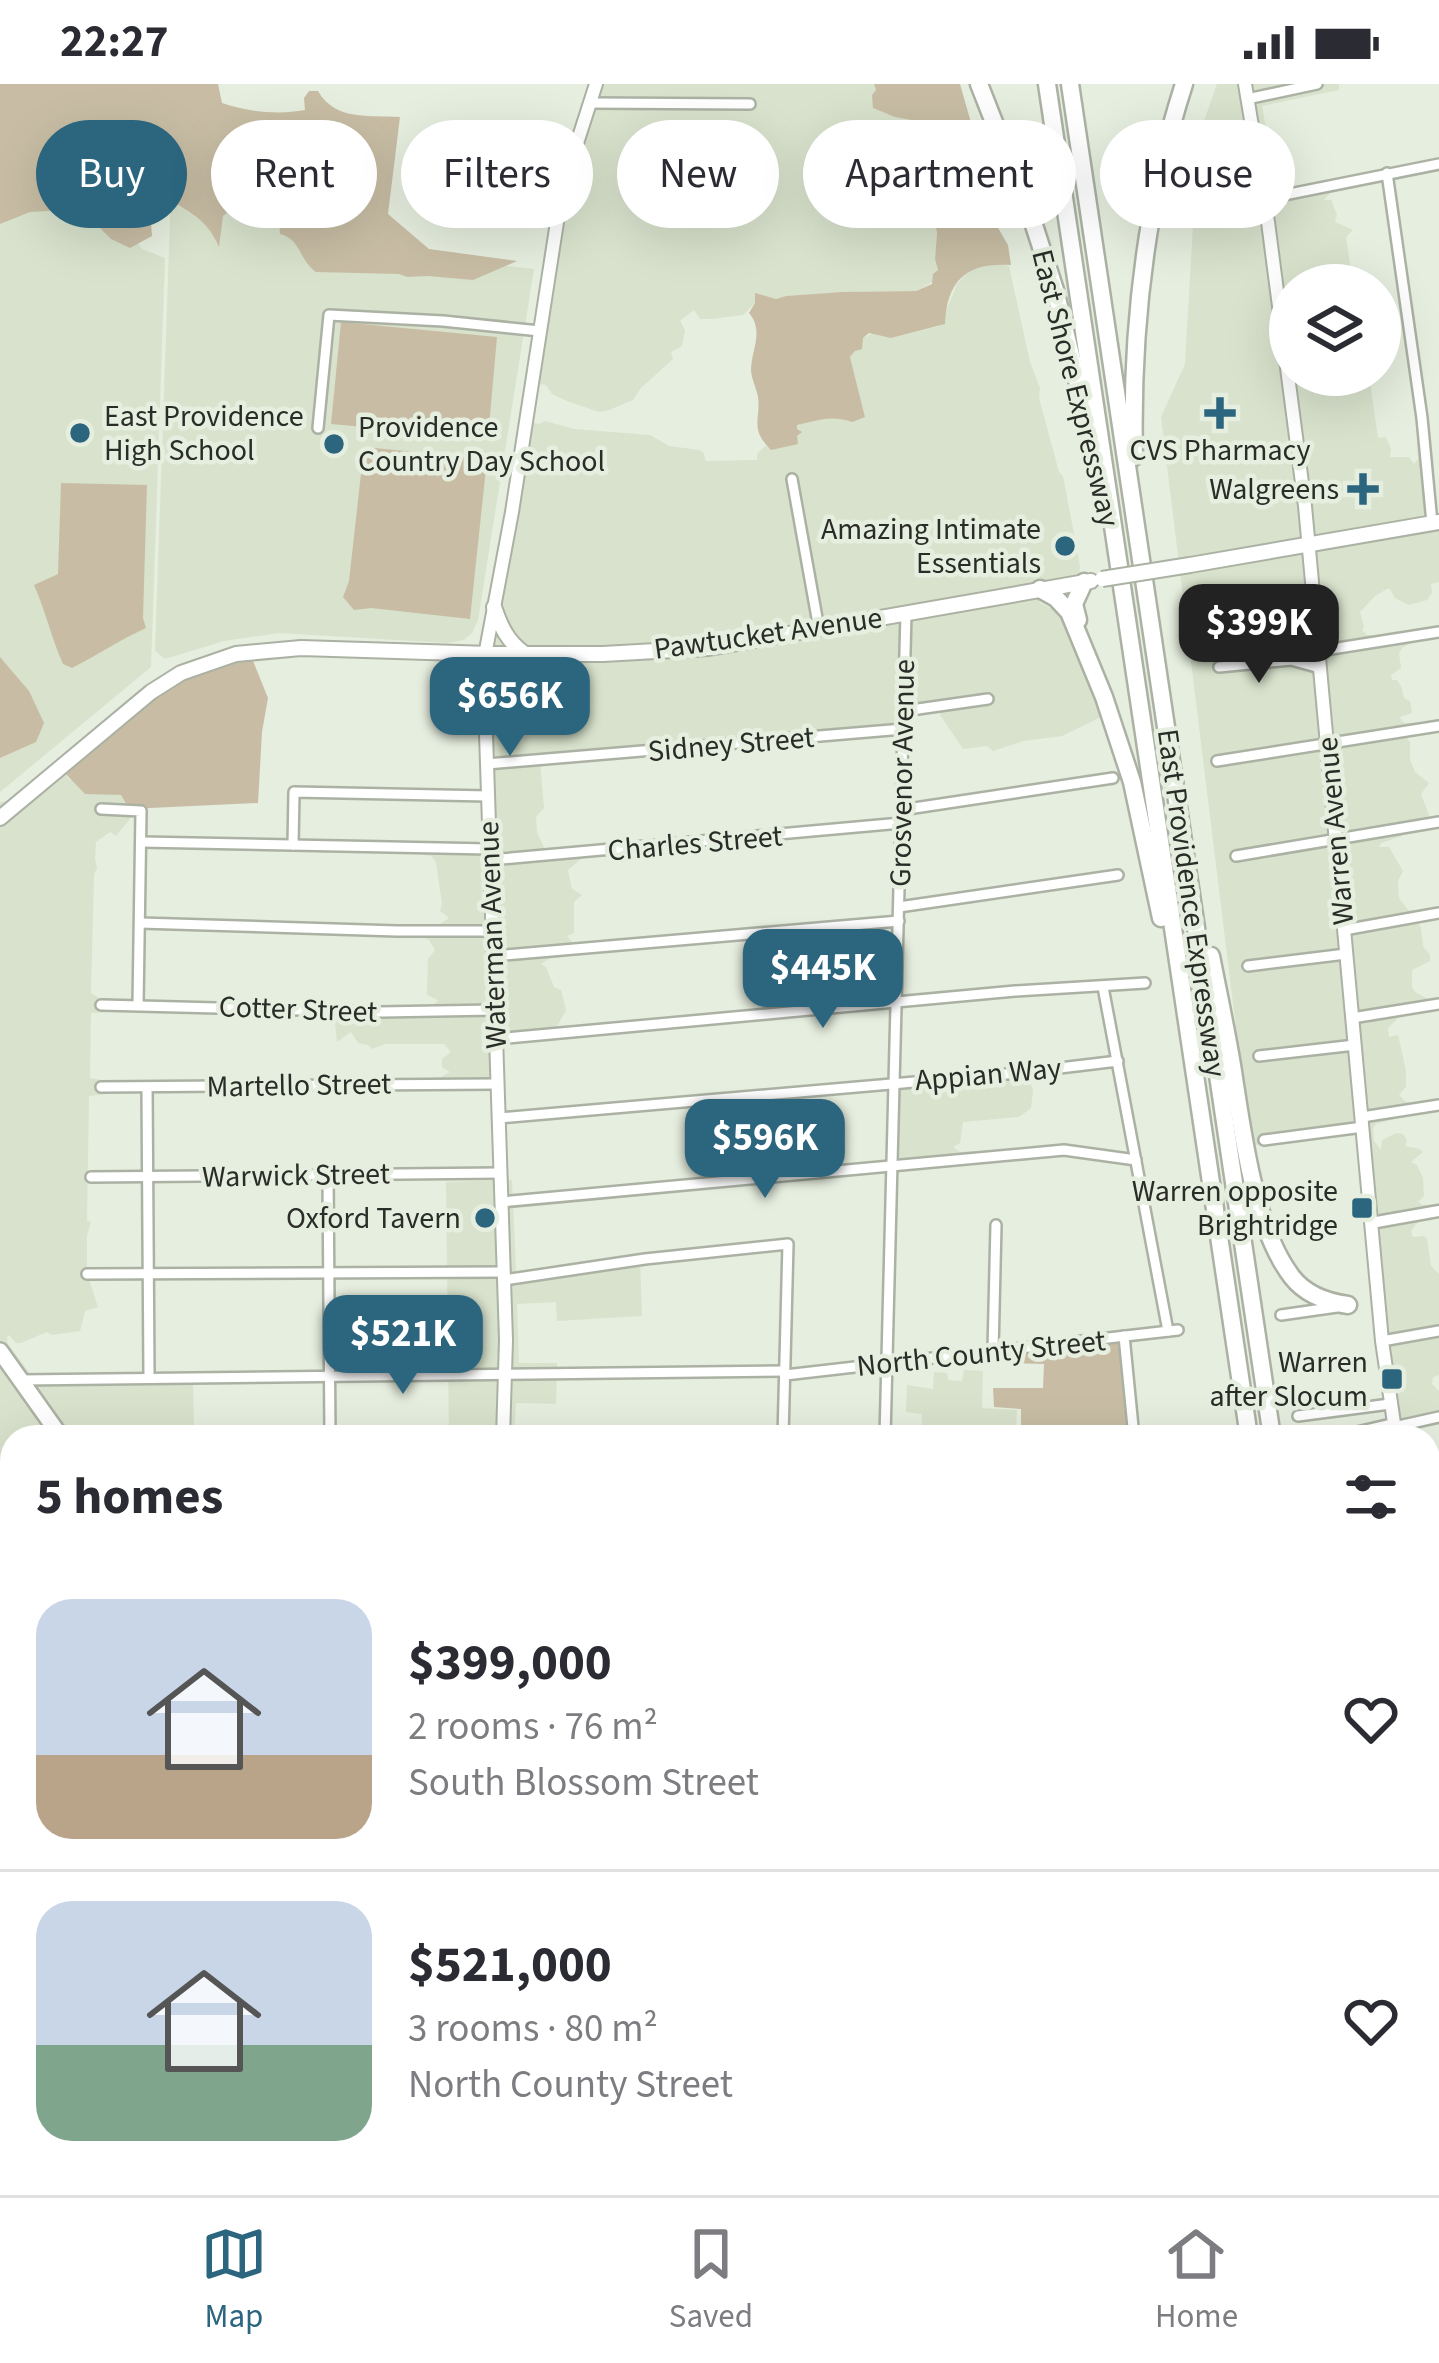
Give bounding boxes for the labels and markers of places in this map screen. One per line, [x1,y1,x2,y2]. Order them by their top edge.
place label: East Providence High School [104,395,304,472]
marker: CVS Pharmacy [1207,400,1233,426]
place label: Providence Country Day School [358,406,605,483]
marker: East Providence High School [67,420,93,446]
place label: CVS Pharmacy [1130,429,1310,472]
marker: Providence Country Day School [321,431,347,457]
place label: Walgreens [1209,468,1339,511]
marker: Walgreens [1350,476,1376,502]
place label: Amazing Intimate Essentials [821,508,1041,585]
marker: Amazing Intimate Essentials [1052,533,1078,559]
pin: $399K [1175,584,1343,686]
pin: $656K [426,657,594,759]
pin: $445K [739,929,907,1031]
pin: $596K [681,1099,849,1201]
place label: Warren opposite Brightridge [1132,1170,1338,1247]
marker: Warren opposite Brightridge [1349,1195,1375,1221]
place label: Oxford Tavern [286,1197,461,1240]
marker: Oxford Tavern [472,1205,498,1231]
pin: $521K [319,1295,487,1397]
place label: Warren after Slocum [1209,1341,1368,1418]
marker: Warren after Slocum [1379,1366,1405,1392]

